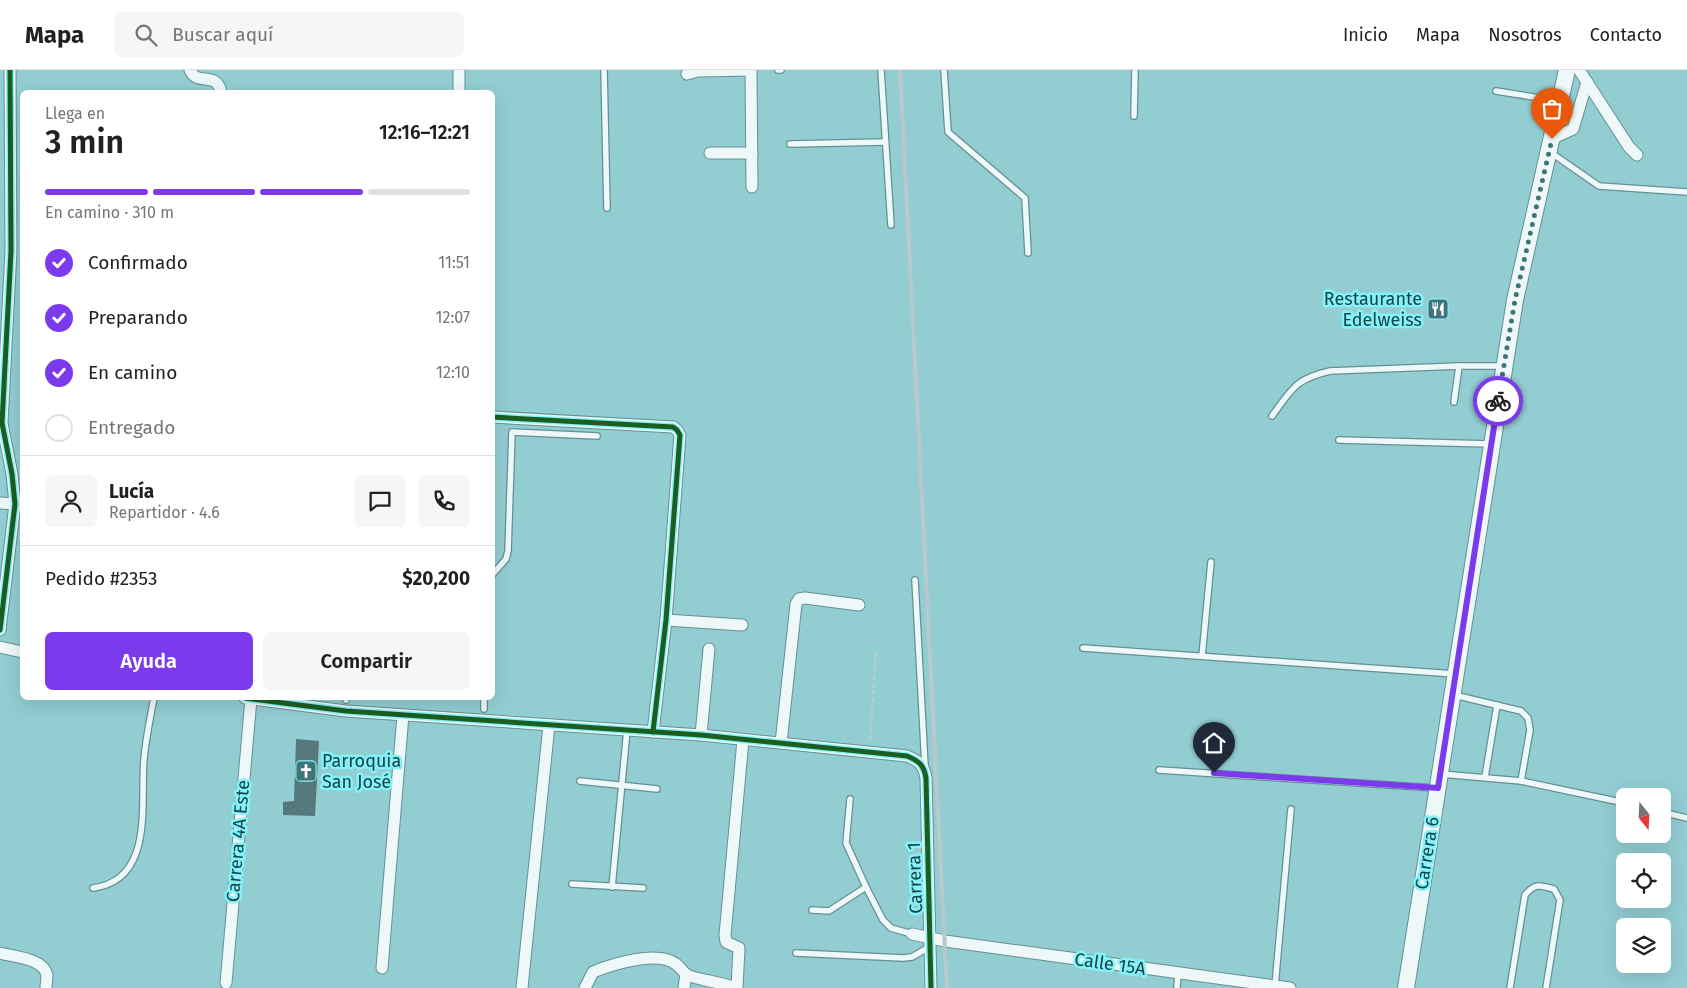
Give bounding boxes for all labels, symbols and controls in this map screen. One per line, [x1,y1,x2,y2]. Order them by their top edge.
search box [114,12,464,57]
text: Mapa [25,21,84,49]
icon: search [132,21,160,49]
text: Buscar aquí [172,23,273,46]
text: Inicio [1343,24,1388,46]
text: Mapa [1416,24,1460,46]
text: Nosotros [1488,24,1562,46]
text: Contacto [1590,24,1662,46]
pin [1531,88,1573,139]
icon: bag [1538,95,1566,123]
text: Llega en [45,104,105,123]
text: 12:16–12:21 [379,121,470,144]
text: 3 min [45,123,124,161]
text: En camino · 310 m [45,203,174,222]
icon: check [45,249,73,277]
text: Confirmado [88,251,188,274]
text: 11:51 [438,253,470,272]
place label: Restaurante Edelweiss [1324,288,1422,331]
restaurant icon: Restaurante Edelweiss [1426,297,1450,321]
icon: check [45,304,73,332]
text: Preparando [88,306,188,329]
text: 12:07 [436,308,470,327]
icon: check [45,359,73,387]
text: En camino [88,361,177,384]
text: 12:10 [436,363,470,382]
courier [1473,376,1523,426]
icon: bike [1484,387,1512,415]
text: Entregado [88,416,175,439]
button: person [45,475,97,527]
button: chat [354,475,406,527]
button: phone [418,475,470,527]
text: Lucía [109,480,154,503]
text: Repartidor · 4.6 [109,503,220,522]
text: Pedido #2353 [45,567,157,590]
text: $20,200 [402,567,470,590]
button: Ayuda [45,632,253,690]
button: Compartir [263,632,470,690]
pin [1193,722,1235,773]
icon: home [1200,729,1228,757]
place label: Parroquia San José [322,750,401,793]
church icon: Parroquia San José [294,759,318,783]
street label: Carrera 4A Este [222,779,254,903]
north arrow [1616,788,1671,842]
map controls [1616,788,1671,973]
street label: Carrera 6 [1410,815,1444,891]
street label: Carrera 1 [903,842,927,914]
button: locate [1616,853,1671,908]
button: layers [1616,918,1671,973]
street label: Calle 15A [1073,948,1148,980]

